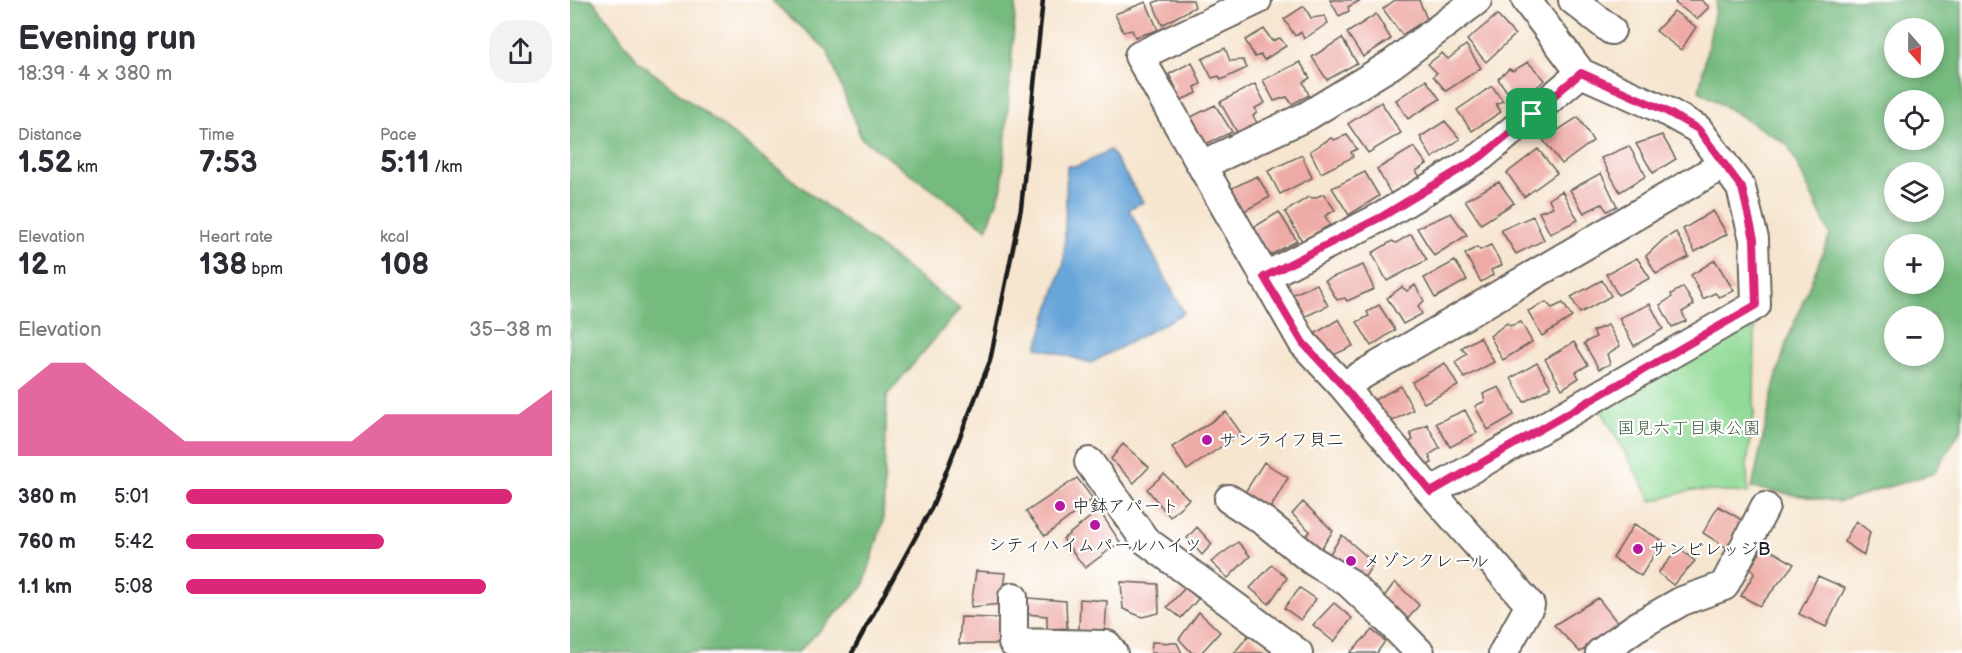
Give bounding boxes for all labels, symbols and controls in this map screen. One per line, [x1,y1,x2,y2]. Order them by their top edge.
north arrow [1884,18,1944,78]
map controls [1884,18,1944,366]
text: Evening run [18,19,196,59]
button: share [489,20,552,83]
text: 18:39 · 4 × 380 m [18,62,172,86]
pin [1506,88,1557,139]
button: locate [1884,90,1944,150]
icon: arrive [1515,97,1548,130]
text: Distance [18,126,82,145]
text: Time [199,126,234,145]
text: Pace [380,126,416,145]
text: 1.52 [18,145,73,181]
text: 7:53 [199,145,258,181]
text: 5:11 [380,145,430,181]
text: km [73,158,98,177]
text: /km [430,158,462,177]
button: layers [1884,162,1944,222]
text: Elevation [18,228,85,247]
text: Heart rate [199,228,273,247]
text: kcal [380,228,409,247]
button: + [1884,234,1944,294]
text: 12 [18,247,49,283]
text: 138 [199,247,247,283]
text: 108 [380,247,429,283]
text: m [49,260,66,279]
text: bpm [247,260,283,279]
button: − [1884,306,1944,366]
text: Elevation [18,318,101,342]
text: 35–38 m [469,318,552,342]
park label: 国見六丁目東公園 [1617,418,1761,439]
place label: サンライフ貝二 [1219,430,1344,451]
marker: サンライフ貝二 [1200,433,1214,447]
text: 380 m [18,485,77,509]
text: 5:01 [114,485,149,509]
place label: 中鉢アパート [1072,496,1179,517]
marker: 中鉢アパート [1053,499,1067,513]
marker: シティハイムパールハイツ [1088,518,1102,532]
text: 760 m [18,530,76,554]
text: 5:42 [114,530,154,554]
place label: シティハイムパールハイツ [988,535,1202,556]
place label: サンビレッジB [1650,539,1770,560]
marker: サンビレッジB [1631,542,1645,556]
place label: メゾンクレール [1363,551,1489,572]
marker: メゾンクレール [1344,554,1358,568]
text: 1.1 km [18,575,72,599]
text: 5:08 [114,575,153,599]

